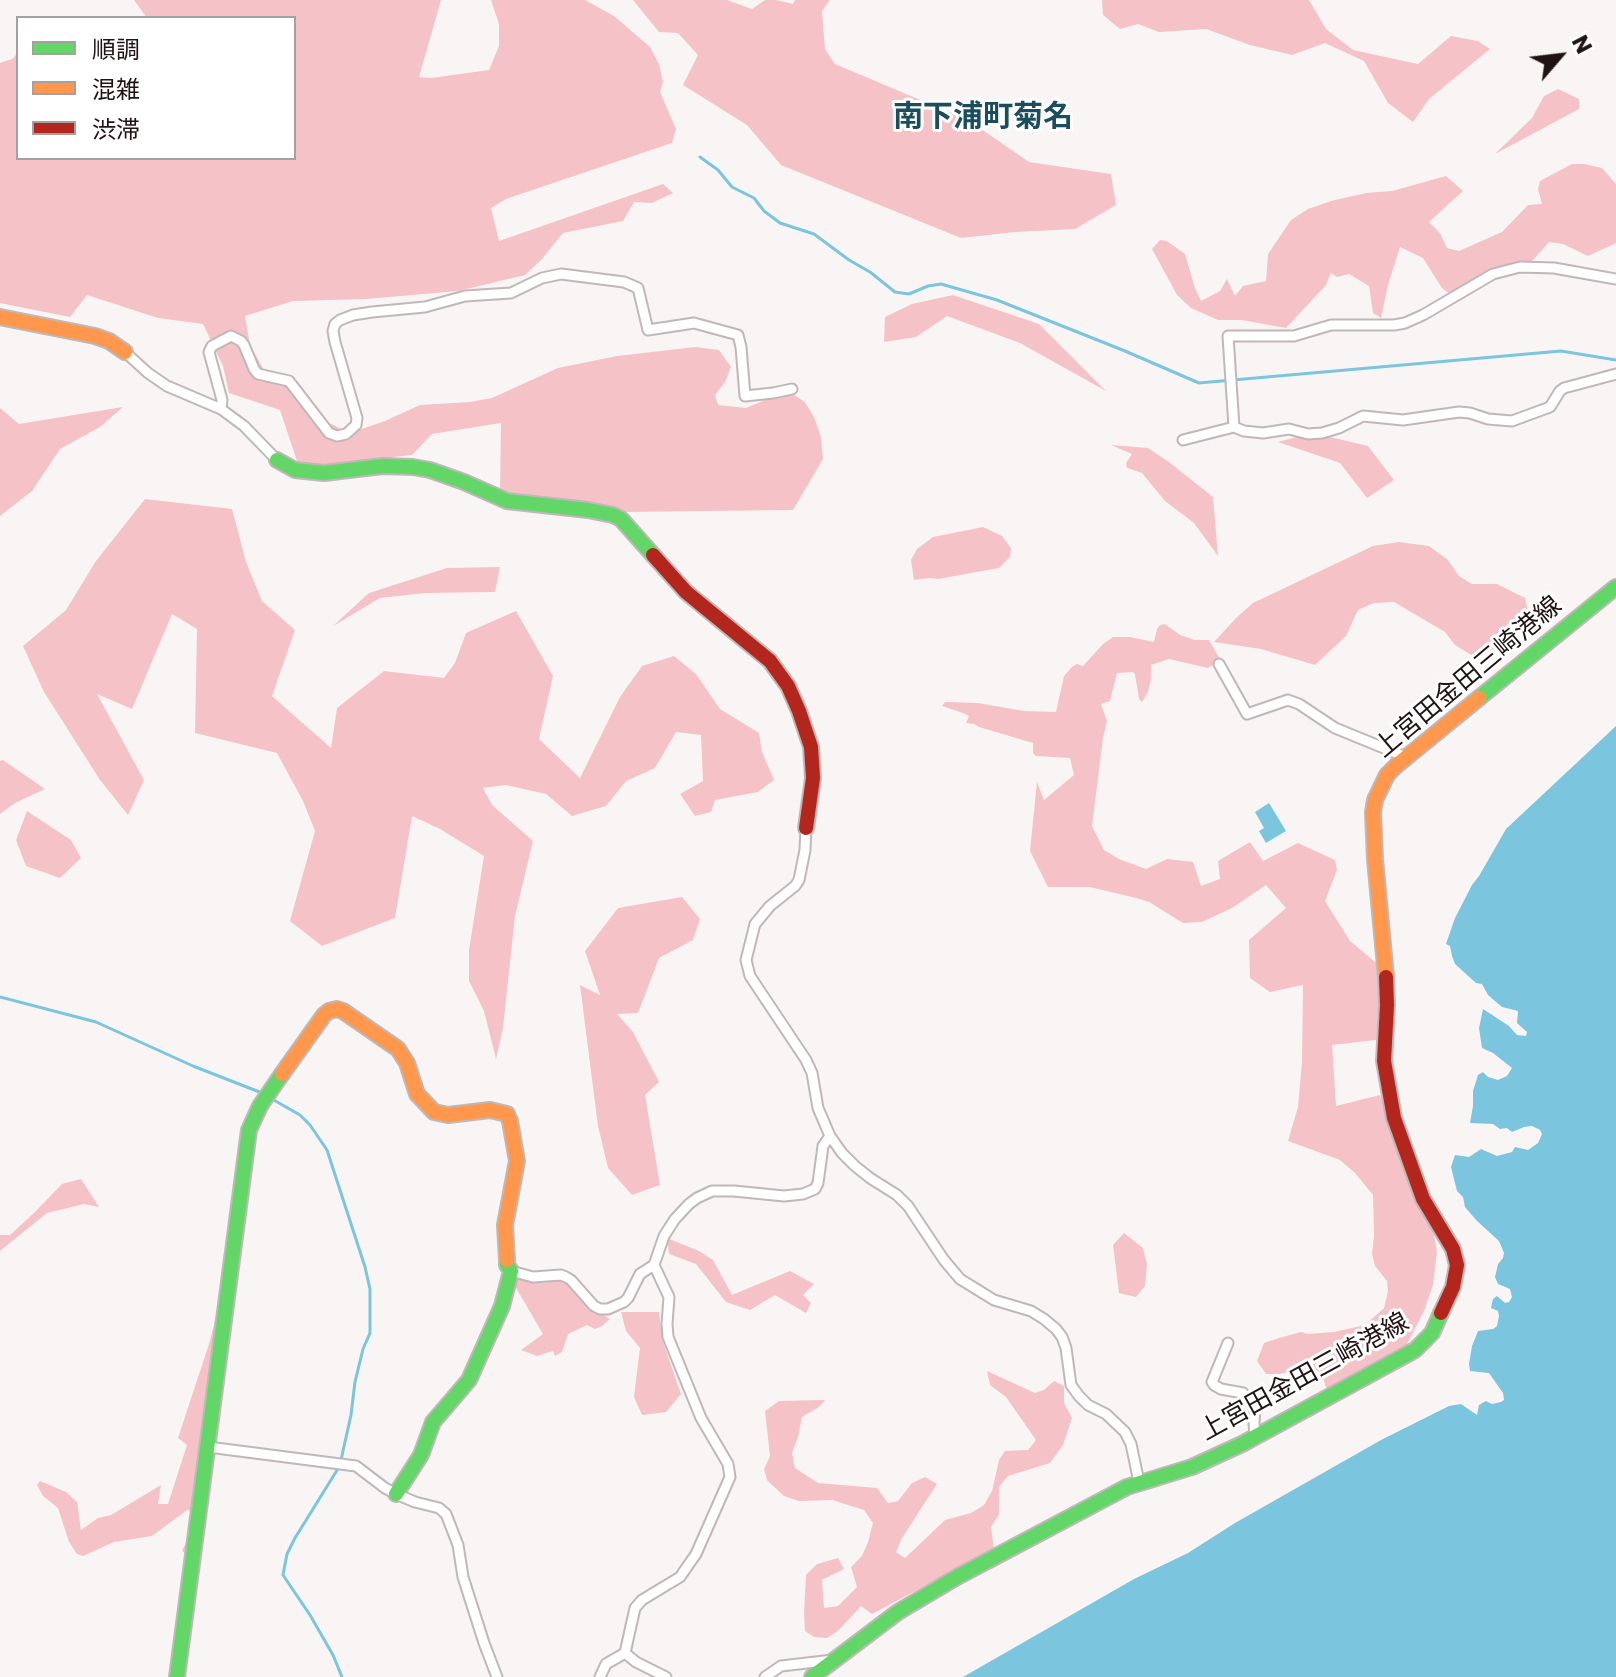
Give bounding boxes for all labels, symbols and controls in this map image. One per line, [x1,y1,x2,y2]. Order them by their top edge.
legend [16,16,296,160]
north arrow [1520,16,1600,96]
text: N [1564,30,1599,59]
text: 順調 [92,33,140,66]
text: 混雑 [92,73,140,106]
district label: 南下浦町菊名 [893,100,1073,136]
text: 渋滞 [92,113,140,146]
street label: 上宮田金田三崎港線 [1369,591,1569,765]
street label: 上宮田金田三崎港線 [1195,1308,1415,1448]

